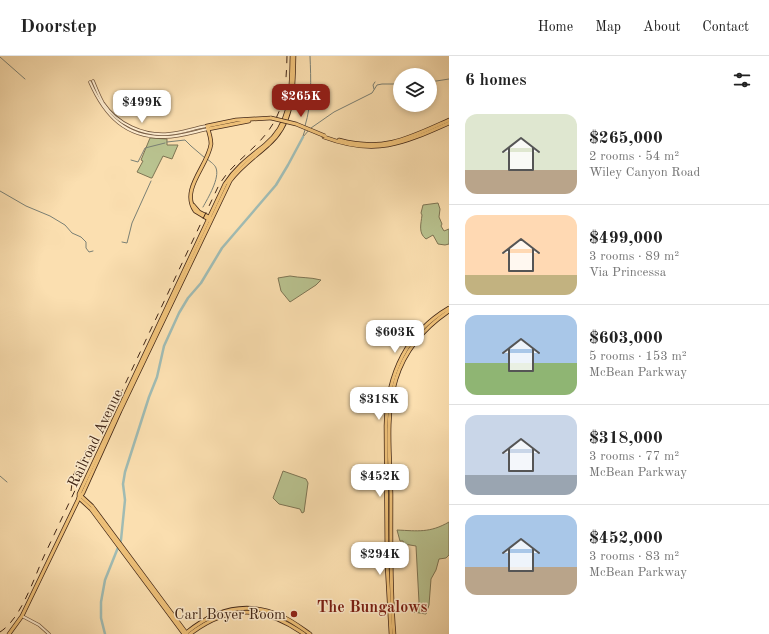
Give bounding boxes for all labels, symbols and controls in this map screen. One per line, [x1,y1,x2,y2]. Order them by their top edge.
text: Doorstep [20,18,97,37]
text: Home [538,20,573,34]
text: Map [595,20,621,34]
text: About [643,20,680,34]
text: Contact [702,20,749,34]
map controls [393,68,437,112]
button: layers [393,68,437,112]
icon: filters [731,69,753,91]
text: 6 homes [465,72,527,89]
pin: $265K [273,84,329,118]
pin: $499K [114,90,170,124]
text: $265K [281,90,321,103]
text: $499K [122,96,162,109]
icon: home [497,130,545,178]
text: $265,000 [589,130,663,147]
text: 2 rooms · 54 m² [589,150,679,163]
text: Wiley Canyon Road [589,166,700,179]
text: $499,000 [589,230,663,247]
icon: home [497,231,545,279]
text: 3 rooms · 89 m² [589,250,679,263]
text: Via Princessa [589,266,666,279]
pin: $603K [367,320,423,354]
text: $603K [375,326,415,339]
text: $603,000 [589,330,663,347]
icon: home [497,331,545,379]
text: 5 rooms · 153 m² [589,350,687,363]
text: McBean Parkway [589,366,687,379]
street label: Railroad Avenue [66,387,127,490]
pin: $318K [351,387,407,421]
text: $318K [359,393,399,406]
text: $318,000 [589,430,663,447]
icon: home [497,431,545,479]
text: 3 rooms · 77 m² [589,450,679,463]
pin: $452K [352,464,408,498]
text: McBean Parkway [589,466,687,479]
text: $452K [360,470,400,483]
text: $452,000 [589,530,663,547]
icon: home [497,531,545,579]
pin: $294K [352,542,408,576]
text: $294K [360,548,400,561]
text: 3 rooms · 83 m² [589,550,679,563]
text: McBean Parkway [589,566,687,579]
district label: The Bungalows [317,600,427,616]
place label: Carl Boyer Room [174,608,286,623]
marker: Carl Boyer Room [289,609,299,619]

